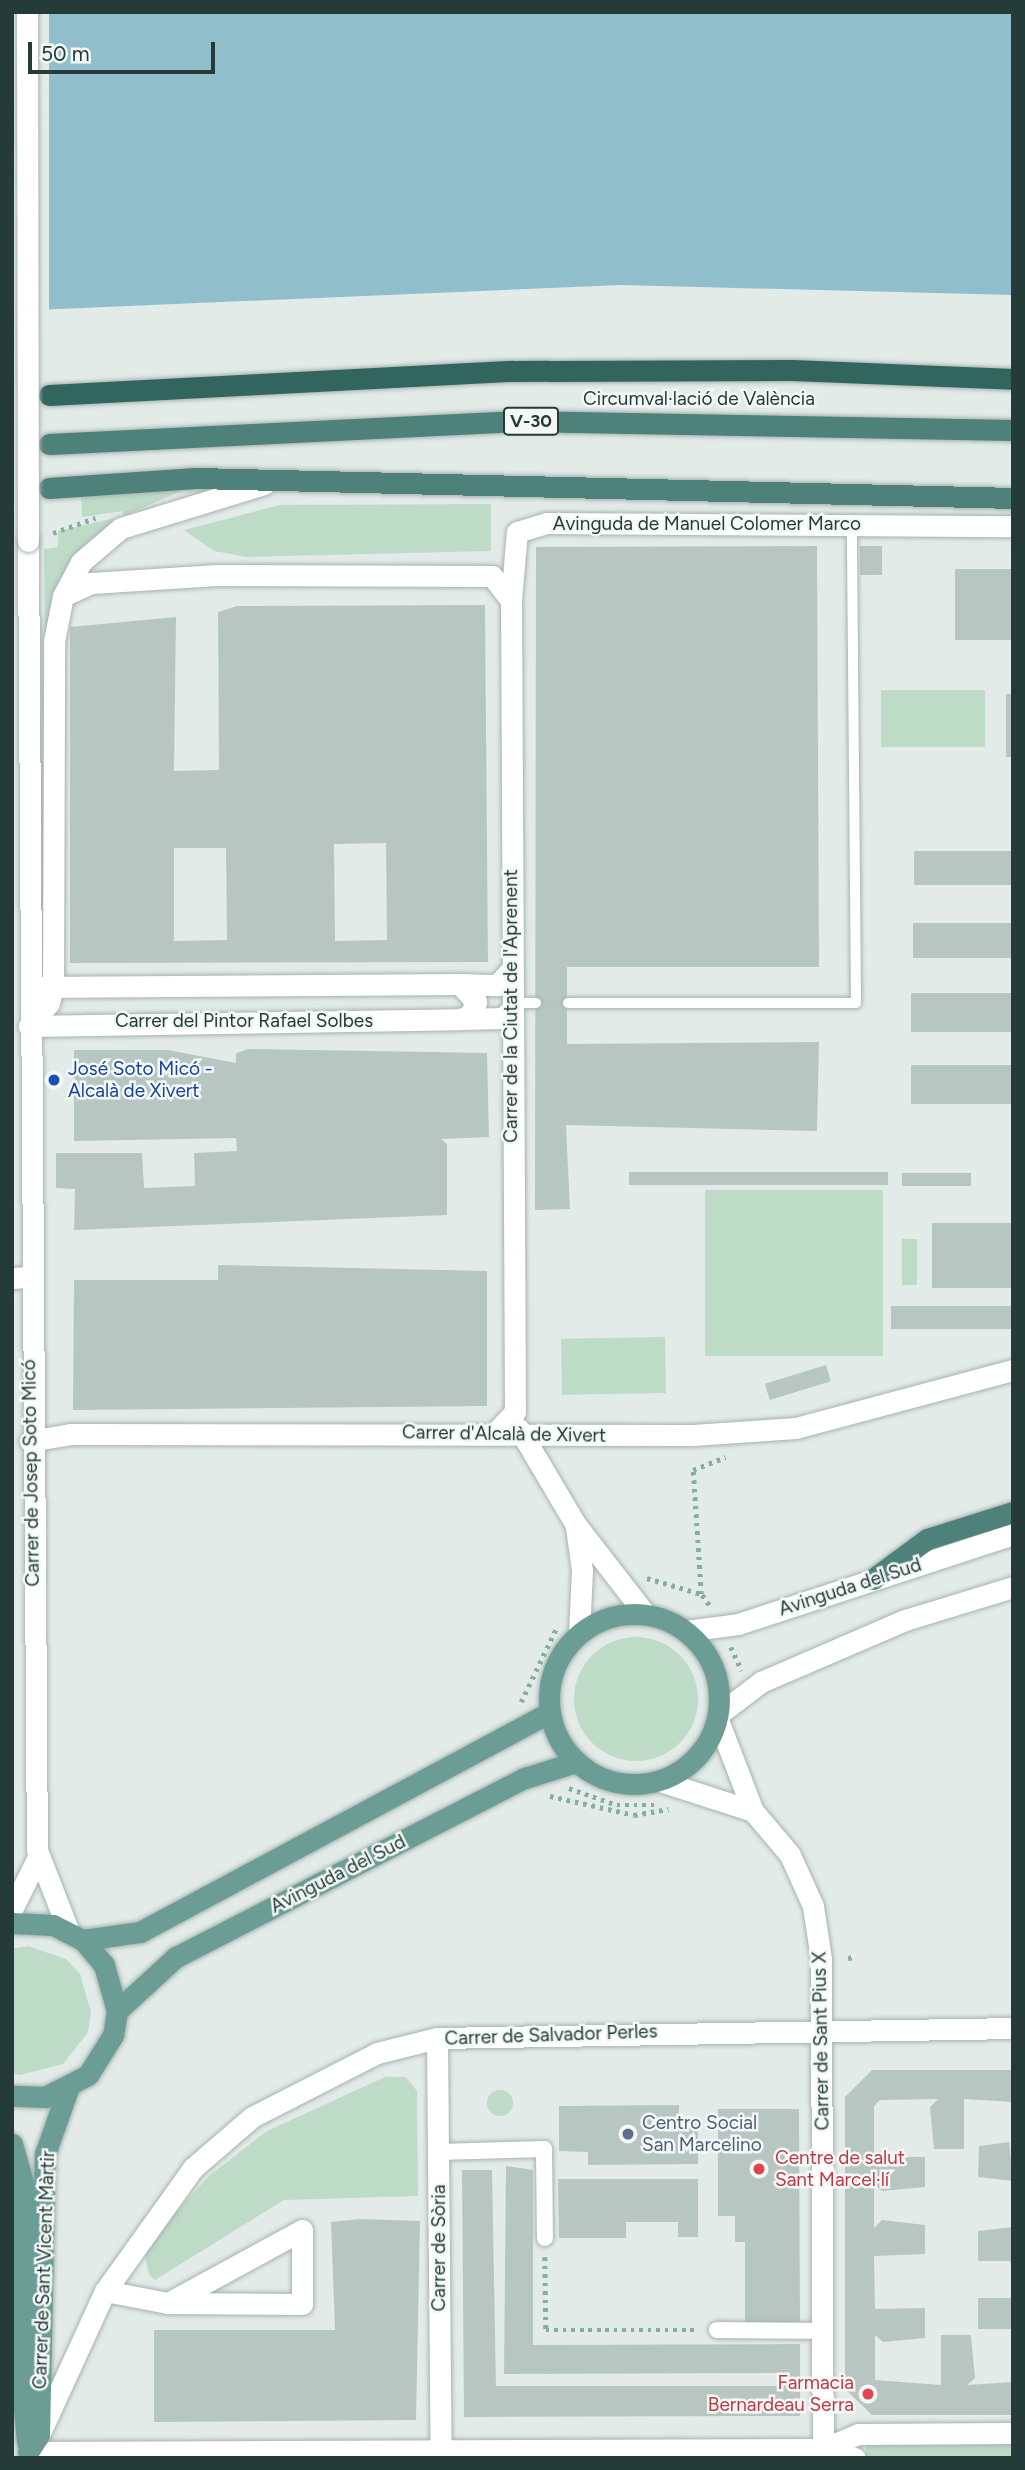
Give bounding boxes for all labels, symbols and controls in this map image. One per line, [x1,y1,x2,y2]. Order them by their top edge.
scale bar [32,28,219,72]
text: 50 m [41,41,90,66]
street label: Circumval·lació de València [583,388,815,410]
road number: V-30 [501,407,561,436]
street label: Avinguda de Manuel Colomer Marco [553,513,861,535]
street label: Carrer de la Ciutat de l'Aprenent [500,869,522,1143]
street label: Carrer del Pintor Rafael Solbes [115,1010,373,1032]
place label: José Soto Micó - Alcalà de Xivert [68,1058,213,1102]
marker: José Soto Micó - Alcalà de Xivert [46,1072,62,1088]
street label: Carrer de Josep Soto Micó [18,1359,44,1587]
street label: Carrer d'Alcalà de Xivert [402,1421,606,1447]
street label: Avinguda del Sud [776,1553,924,1621]
street label: Avinguda del Sud [267,1830,409,1918]
street label: Carrer de Sant Pius X [808,1951,834,2131]
street label: Carrer de Salvador Perles [444,2020,658,2050]
place label: Centro Social San Marcelino [642,2112,762,2156]
marker: Centro Social San Marcelino [620,2126,636,2142]
place label: Centre de salut Sant Marcel·lí [775,2147,905,2191]
street label: Carrer de Sant Vicent Màrtir [28,2150,60,2390]
marker: Centre de salut Sant Marcel·lí [749,2159,769,2179]
street label: Carrer de Sòria [428,2184,450,2312]
place label: Farmacia Bernardeau Serra [708,2372,854,2416]
marker: Farmacia Bernardeau Serra [860,2386,876,2402]

